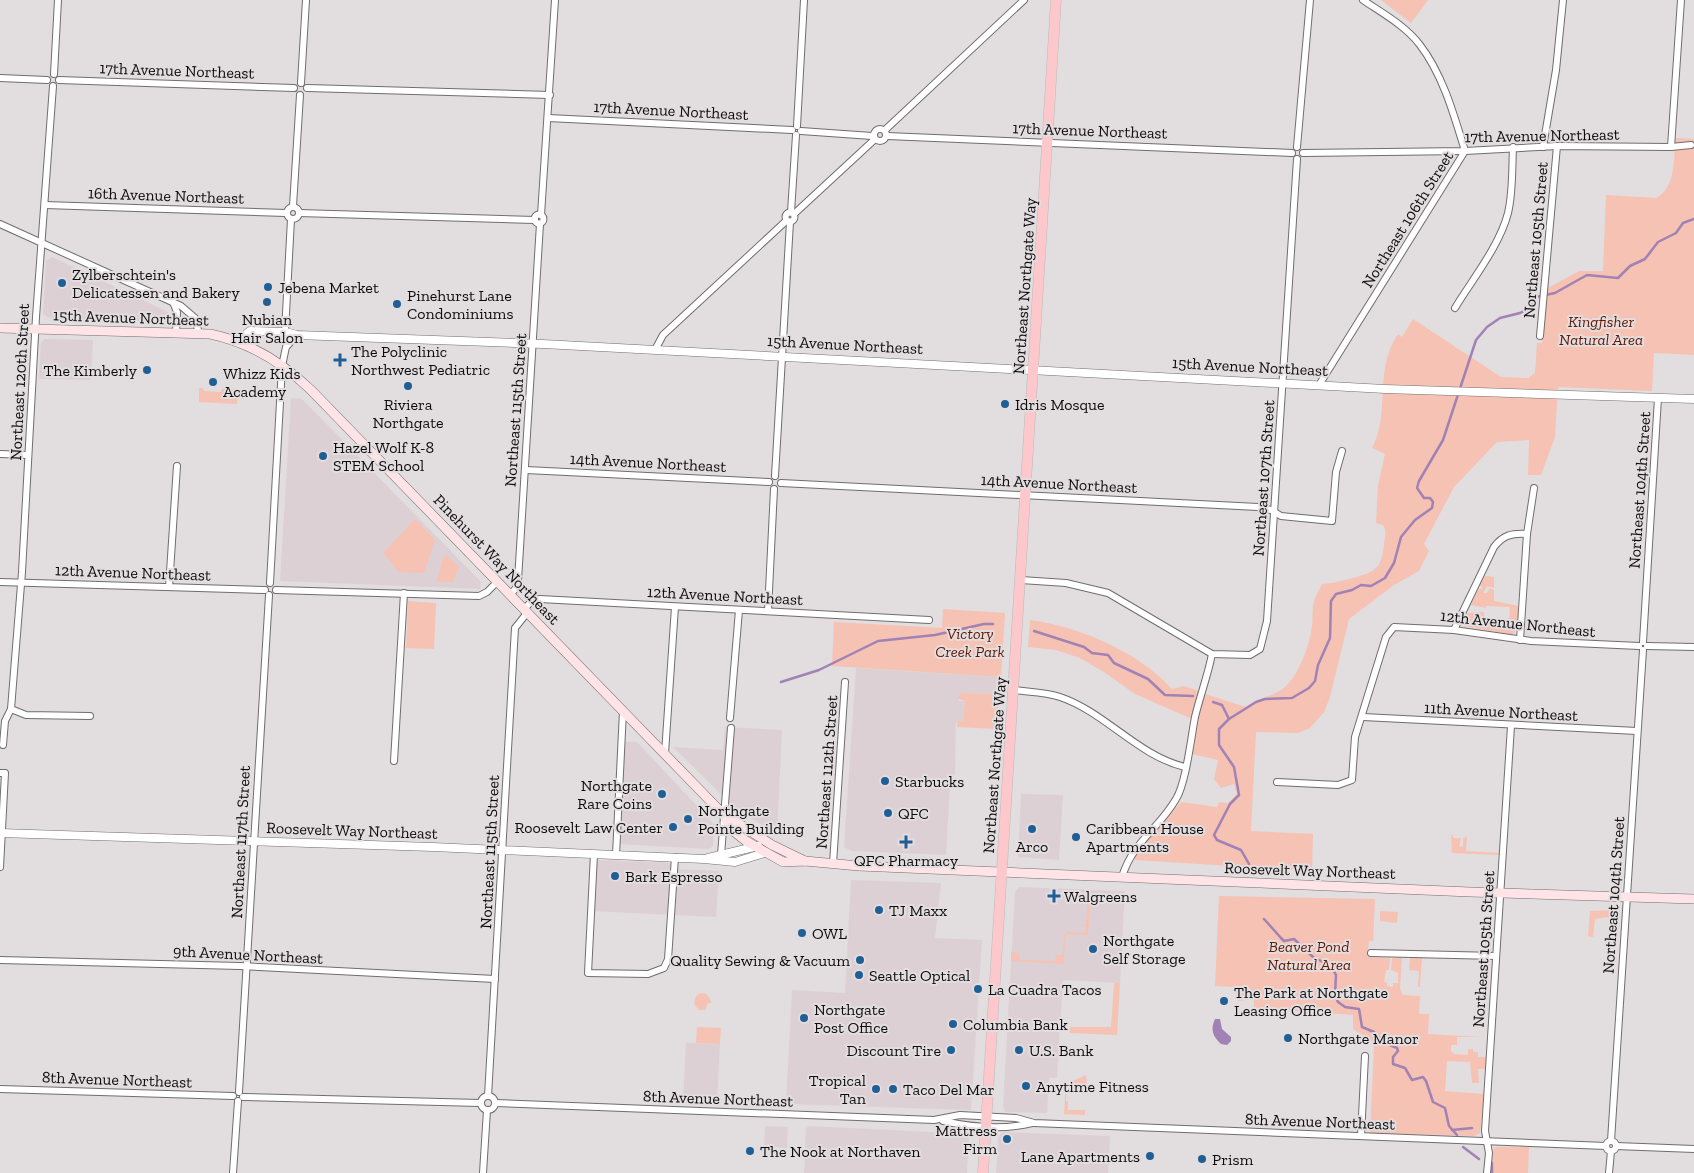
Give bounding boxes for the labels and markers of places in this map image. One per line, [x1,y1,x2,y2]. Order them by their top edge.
place label: Zylberschtein's Delicatessen and Bakery [72,265,240,302]
marker: Zylberschtein's Delicatessen and Bakery [56,277,68,289]
place label: Jebena Market [278,278,379,297]
marker: Jebena Market [262,281,274,293]
place label: Pinehurst Lane Condominiums [407,286,513,323]
marker: Nubian Hair Salon [261,296,273,308]
marker: Pinehurst Lane Condominiums [391,298,403,310]
place label: Nubian Hair Salon [231,310,304,347]
place label: The Polyclinic Northwest Pediatric [351,342,490,379]
marker: The Polyclinic Northwest Pediatric [333,353,347,367]
place label: The Kimberly [44,361,138,380]
marker: The Kimberly [141,364,153,376]
place label: Whizz Kids Academy [223,364,300,401]
marker: Whizz Kids Academy [207,376,219,388]
marker: Riviera Northgate [402,380,414,392]
place label: Riviera Northgate [372,395,444,432]
place label: Idris Mosque [1015,395,1104,414]
marker: Idris Mosque [999,398,1011,410]
place label: Hazel Wolf K-8 STEM School [333,438,434,475]
marker: Hazel Wolf K-8 STEM School [317,450,329,462]
place label: Starbucks [895,772,964,791]
marker: Starbucks [879,775,891,787]
place label: Northgate Rare Coins [577,776,652,813]
marker: Northgate Rare Coins [656,788,668,800]
place label: Northgate Pointe Building [698,801,805,838]
place label: QFC [898,804,929,823]
marker: QFC [882,807,894,819]
marker: Northgate Pointe Building [682,813,694,825]
place label: Roosevelt Law Center [515,818,663,837]
place label: Caribbean House Apartments [1086,819,1204,856]
marker: Roosevelt Law Center [667,821,679,833]
marker: Arco [1026,823,1038,835]
marker: Caribbean House Apartments [1070,831,1082,843]
marker: QFC Pharmacy [900,836,912,848]
place label: Arco [1016,837,1048,856]
place label: QFC Pharmacy [854,851,959,870]
place label: Bark Espresso [625,867,723,886]
marker: Bark Espresso [609,870,621,882]
place label: Walgreens [1064,887,1137,906]
marker: Walgreens [1048,890,1060,902]
place label: TJ Maxx [889,901,947,920]
marker: TJ Maxx [873,904,885,916]
place label: OWL [812,924,847,943]
marker: OWL [796,927,808,939]
place label: Northgate Self Storage [1103,931,1185,968]
marker: Northgate Self Storage [1087,943,1099,955]
place label: Quality Sewing & Vacuum [670,951,850,970]
marker: Quality Sewing & Vacuum [854,954,866,966]
place label: Seattle Optical [869,966,970,985]
marker: Seattle Optical [853,969,865,981]
place label: La Cuadra Tacos [988,980,1102,999]
marker: La Cuadra Tacos [972,983,984,995]
place label: The Park at Northgate Leasing Office [1234,983,1388,1020]
marker: The Park at Northgate Leasing Office [1218,995,1230,1007]
place label: Northgate Post Office [814,1000,888,1037]
marker: Northgate Post Office [798,1012,810,1024]
place label: Columbia Bank [963,1015,1069,1034]
marker: Columbia Bank [947,1018,959,1030]
place label: Northgate Manor [1298,1029,1419,1048]
marker: Northgate Manor [1282,1032,1294,1044]
place label: Discount Tire [847,1041,941,1060]
place label: U.S. Bank [1029,1041,1094,1060]
marker: Discount Tire [945,1044,957,1056]
marker: U.S. Bank [1013,1044,1025,1056]
place label: Tropical Tan [809,1071,867,1108]
place label: Anytime Fitness [1036,1077,1149,1096]
place label: Taco Del Mar [903,1080,995,1099]
marker: Anytime Fitness [1020,1080,1032,1092]
marker: Tropical Tan [870,1083,882,1095]
marker: Taco Del Mar [887,1083,899,1095]
place label: Mattress Firm [935,1121,997,1158]
marker: Mattress Firm [1001,1133,1013,1145]
place label: The Nook at Northaven [760,1142,921,1161]
marker: The Nook at Northaven [744,1145,756,1157]
place label: Lane Apartments [1021,1147,1140,1166]
marker: Lane Apartments [1144,1150,1156,1162]
place label: Prism [1212,1150,1253,1169]
marker: Prism [1196,1153,1208,1165]

